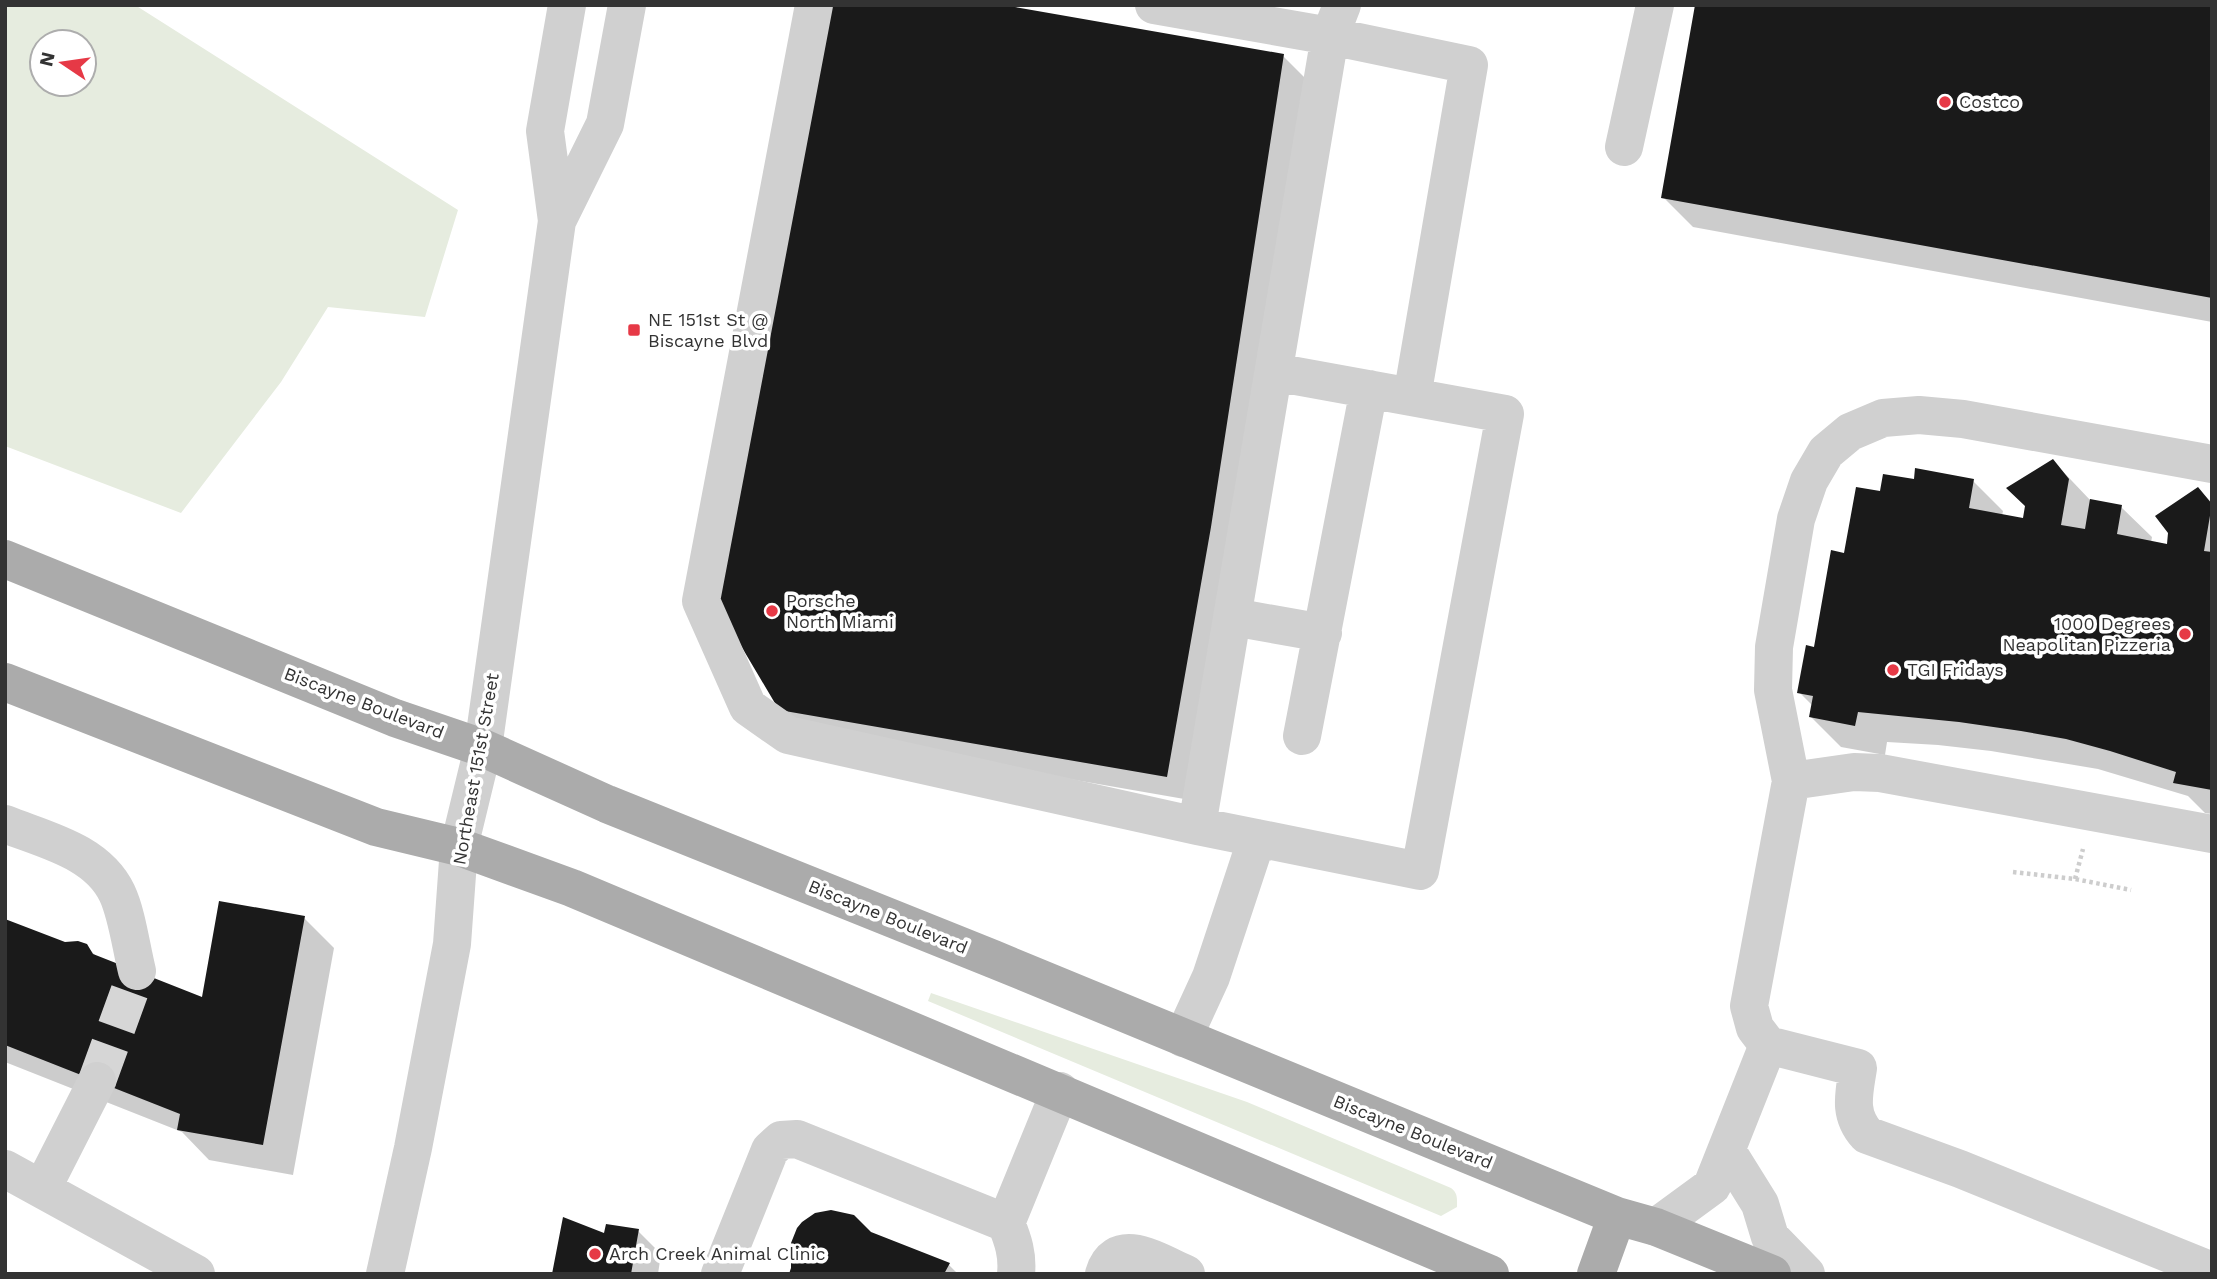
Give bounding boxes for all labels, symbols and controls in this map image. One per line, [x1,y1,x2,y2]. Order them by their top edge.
north arrow [28,28,98,98]
text: N [34,50,60,69]
place label: Costco [1959,91,2020,112]
marker: Costco [1937,94,1953,110]
place label: NE 151st St @ Biscayne Blvd [648,309,769,351]
marker: NE 151st St @ Biscayne Blvd [626,322,642,338]
place label: Porsche North Miami [786,590,894,632]
marker: Porsche North Miami [764,603,780,619]
place label: 1000 Degrees Neapolitan Pizzeria [2002,613,2171,655]
marker: 1000 Degrees Neapolitan Pizzeria [2177,626,2193,642]
place label: TGI Fridays [1907,659,2004,680]
street label: Biscayne Boulevard [281,662,447,743]
marker: TGI Fridays [1885,662,1901,678]
street label: Northeast 151st Street [448,671,503,867]
street label: Biscayne Boulevard [806,875,971,958]
street label: Biscayne Boulevard [1331,1090,1496,1173]
place label: Arch Creek Animal Clinic [609,1243,826,1264]
marker: Arch Creek Animal Clinic [587,1246,603,1262]

